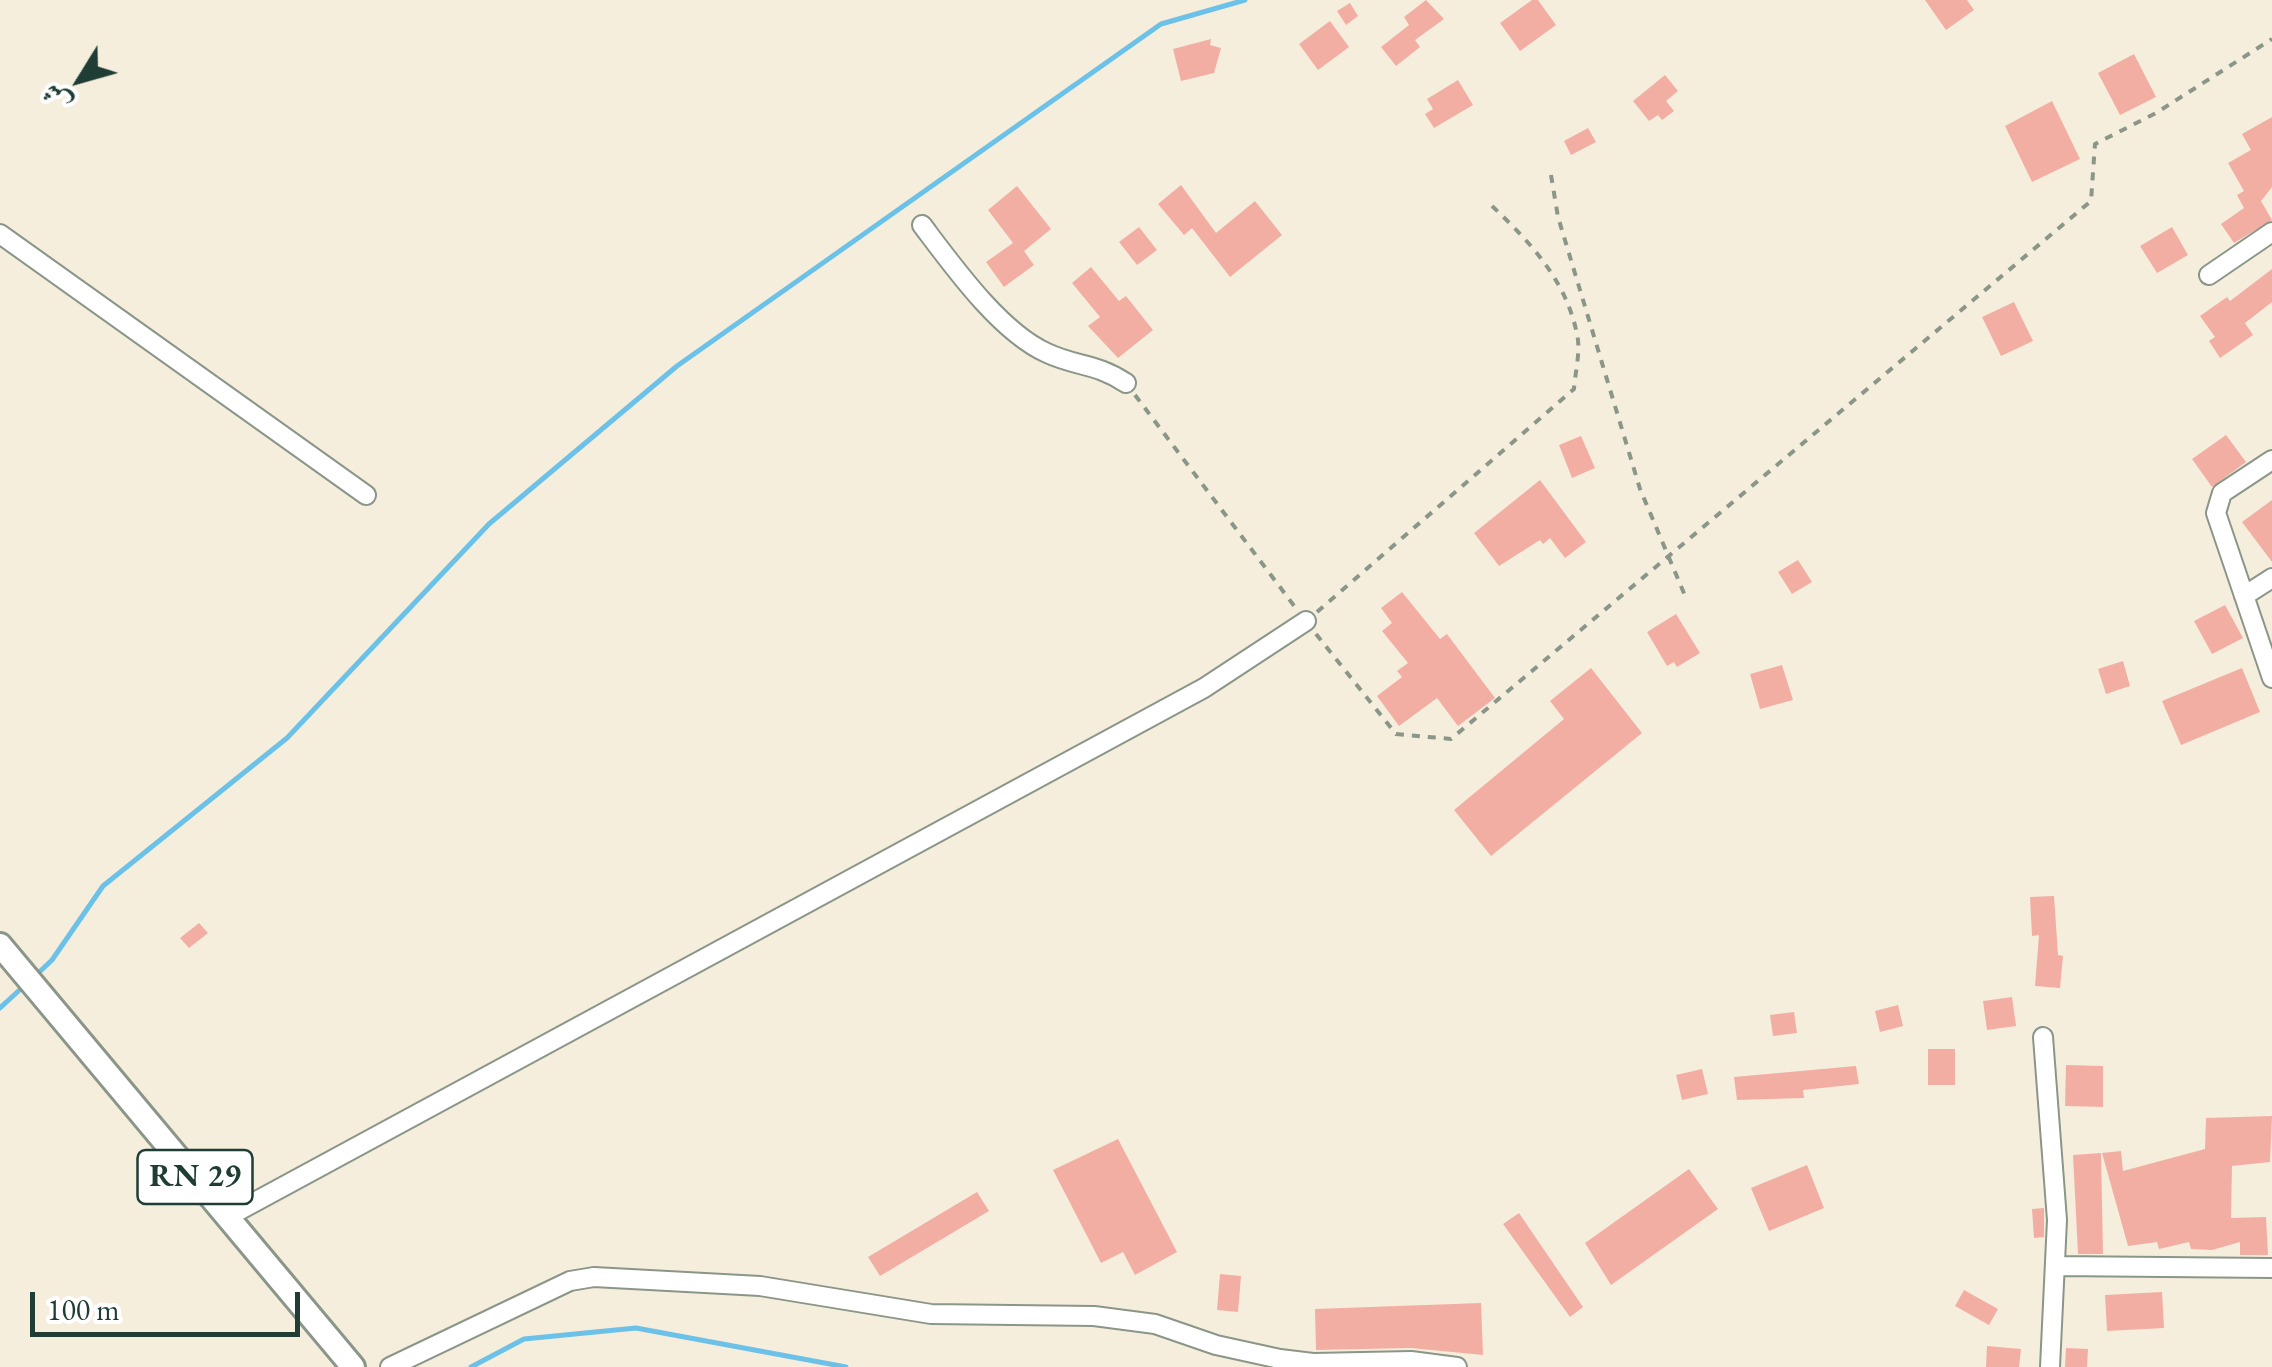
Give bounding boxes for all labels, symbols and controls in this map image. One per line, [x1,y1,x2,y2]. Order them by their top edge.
north arrow [30,30,130,130]
text: ش [33,76,79,120]
road number: RN 29 [138,1150,252,1204]
scale bar [35,1272,305,1334]
text: 100 m [47,1290,120,1329]

